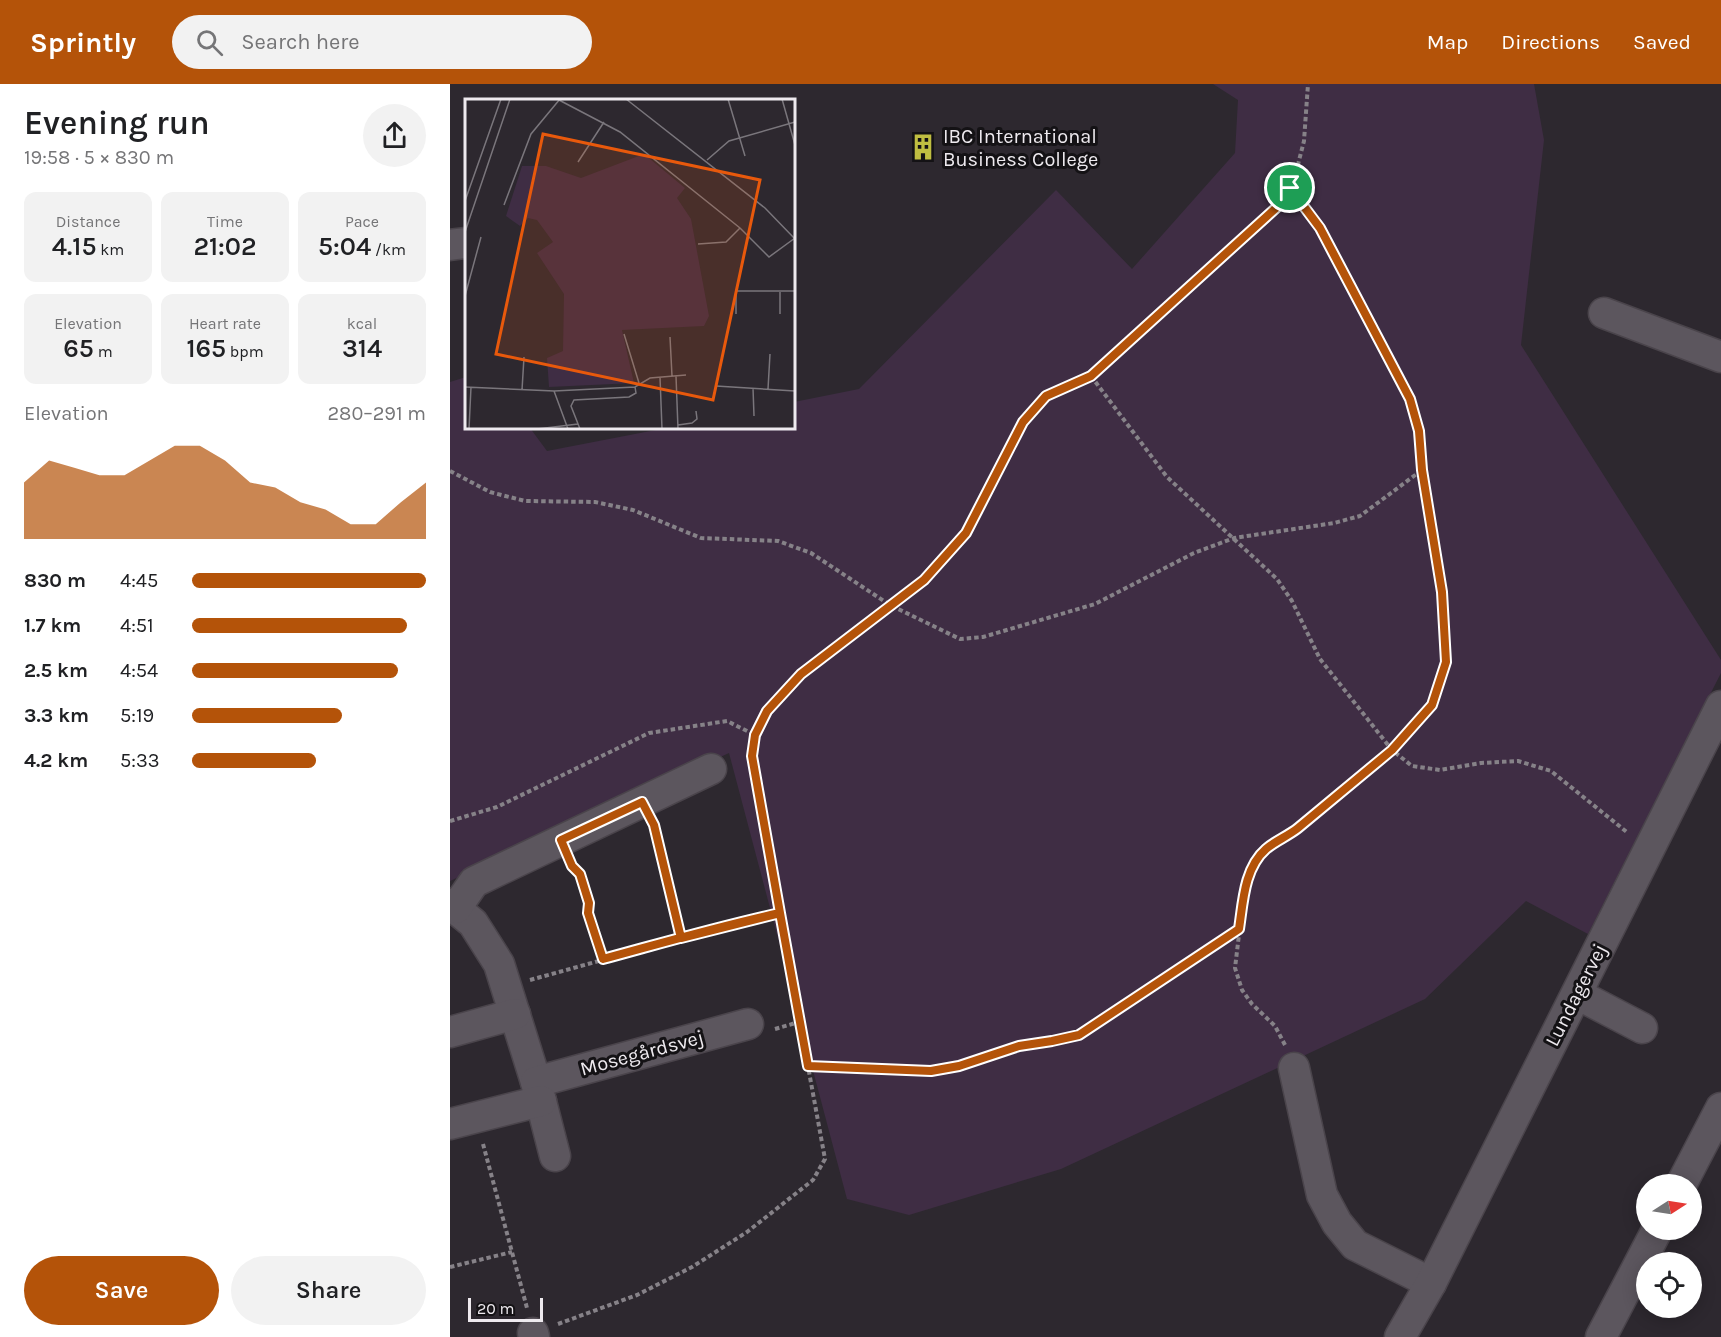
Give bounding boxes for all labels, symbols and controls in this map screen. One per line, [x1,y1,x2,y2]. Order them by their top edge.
search box [172,15,592,69]
text: Sprintly [30,26,136,59]
icon: search [193,26,226,59]
text: Search here [241,29,360,55]
text: Map [1427,30,1468,54]
text: Directions [1501,30,1600,54]
text: Saved [1633,30,1691,54]
inset map [465,99,795,429]
text: Evening run [24,104,210,142]
button: share [363,104,426,167]
place label: IBC International Business College [943,125,1098,171]
building icon: IBC International Business College [908,132,938,162]
text: 19:58 · 5 × 830 m [24,146,174,169]
pin [1264,162,1315,213]
icon: arrive [1273,171,1306,204]
text: Distance [56,212,120,231]
text: Time [207,212,243,231]
text: Pace [345,212,379,231]
text: 4.15 [52,231,96,262]
text: 21:02 [193,231,257,262]
text: 5:04 [318,231,371,262]
text: km [96,240,124,259]
text: /km [371,240,406,259]
text: Elevation [54,314,122,333]
text: Heart rate [189,314,261,333]
text: kcal [347,314,377,333]
text: 65 [63,333,94,364]
text: 165 [186,333,226,364]
text: 314 [342,333,382,364]
text: m [94,342,113,361]
text: bpm [226,342,264,361]
text: Elevation [24,402,109,425]
text: 280–291 m [328,402,426,425]
text: 830 m [24,569,86,592]
text: 4:45 [120,569,158,592]
text: 1.7 km [24,614,81,637]
text: 4:51 [120,614,154,637]
text: 2.5 km [24,659,88,682]
text: 4:54 [120,659,158,682]
text: 3.3 km [24,704,89,727]
text: 5:19 [120,704,154,727]
text: 4.2 km [24,749,88,772]
text: 5:33 [120,749,160,772]
street label: Lundagervej [1540,940,1612,1050]
street label: Mosegårdsvej [578,1025,706,1081]
north arrow [1636,1174,1702,1240]
map controls [1636,1174,1702,1318]
button: locate [1636,1252,1702,1318]
button: Save [24,1256,219,1325]
button: Share [231,1256,426,1325]
scale bar [468,1295,543,1322]
text: 20 m [477,1299,515,1318]

